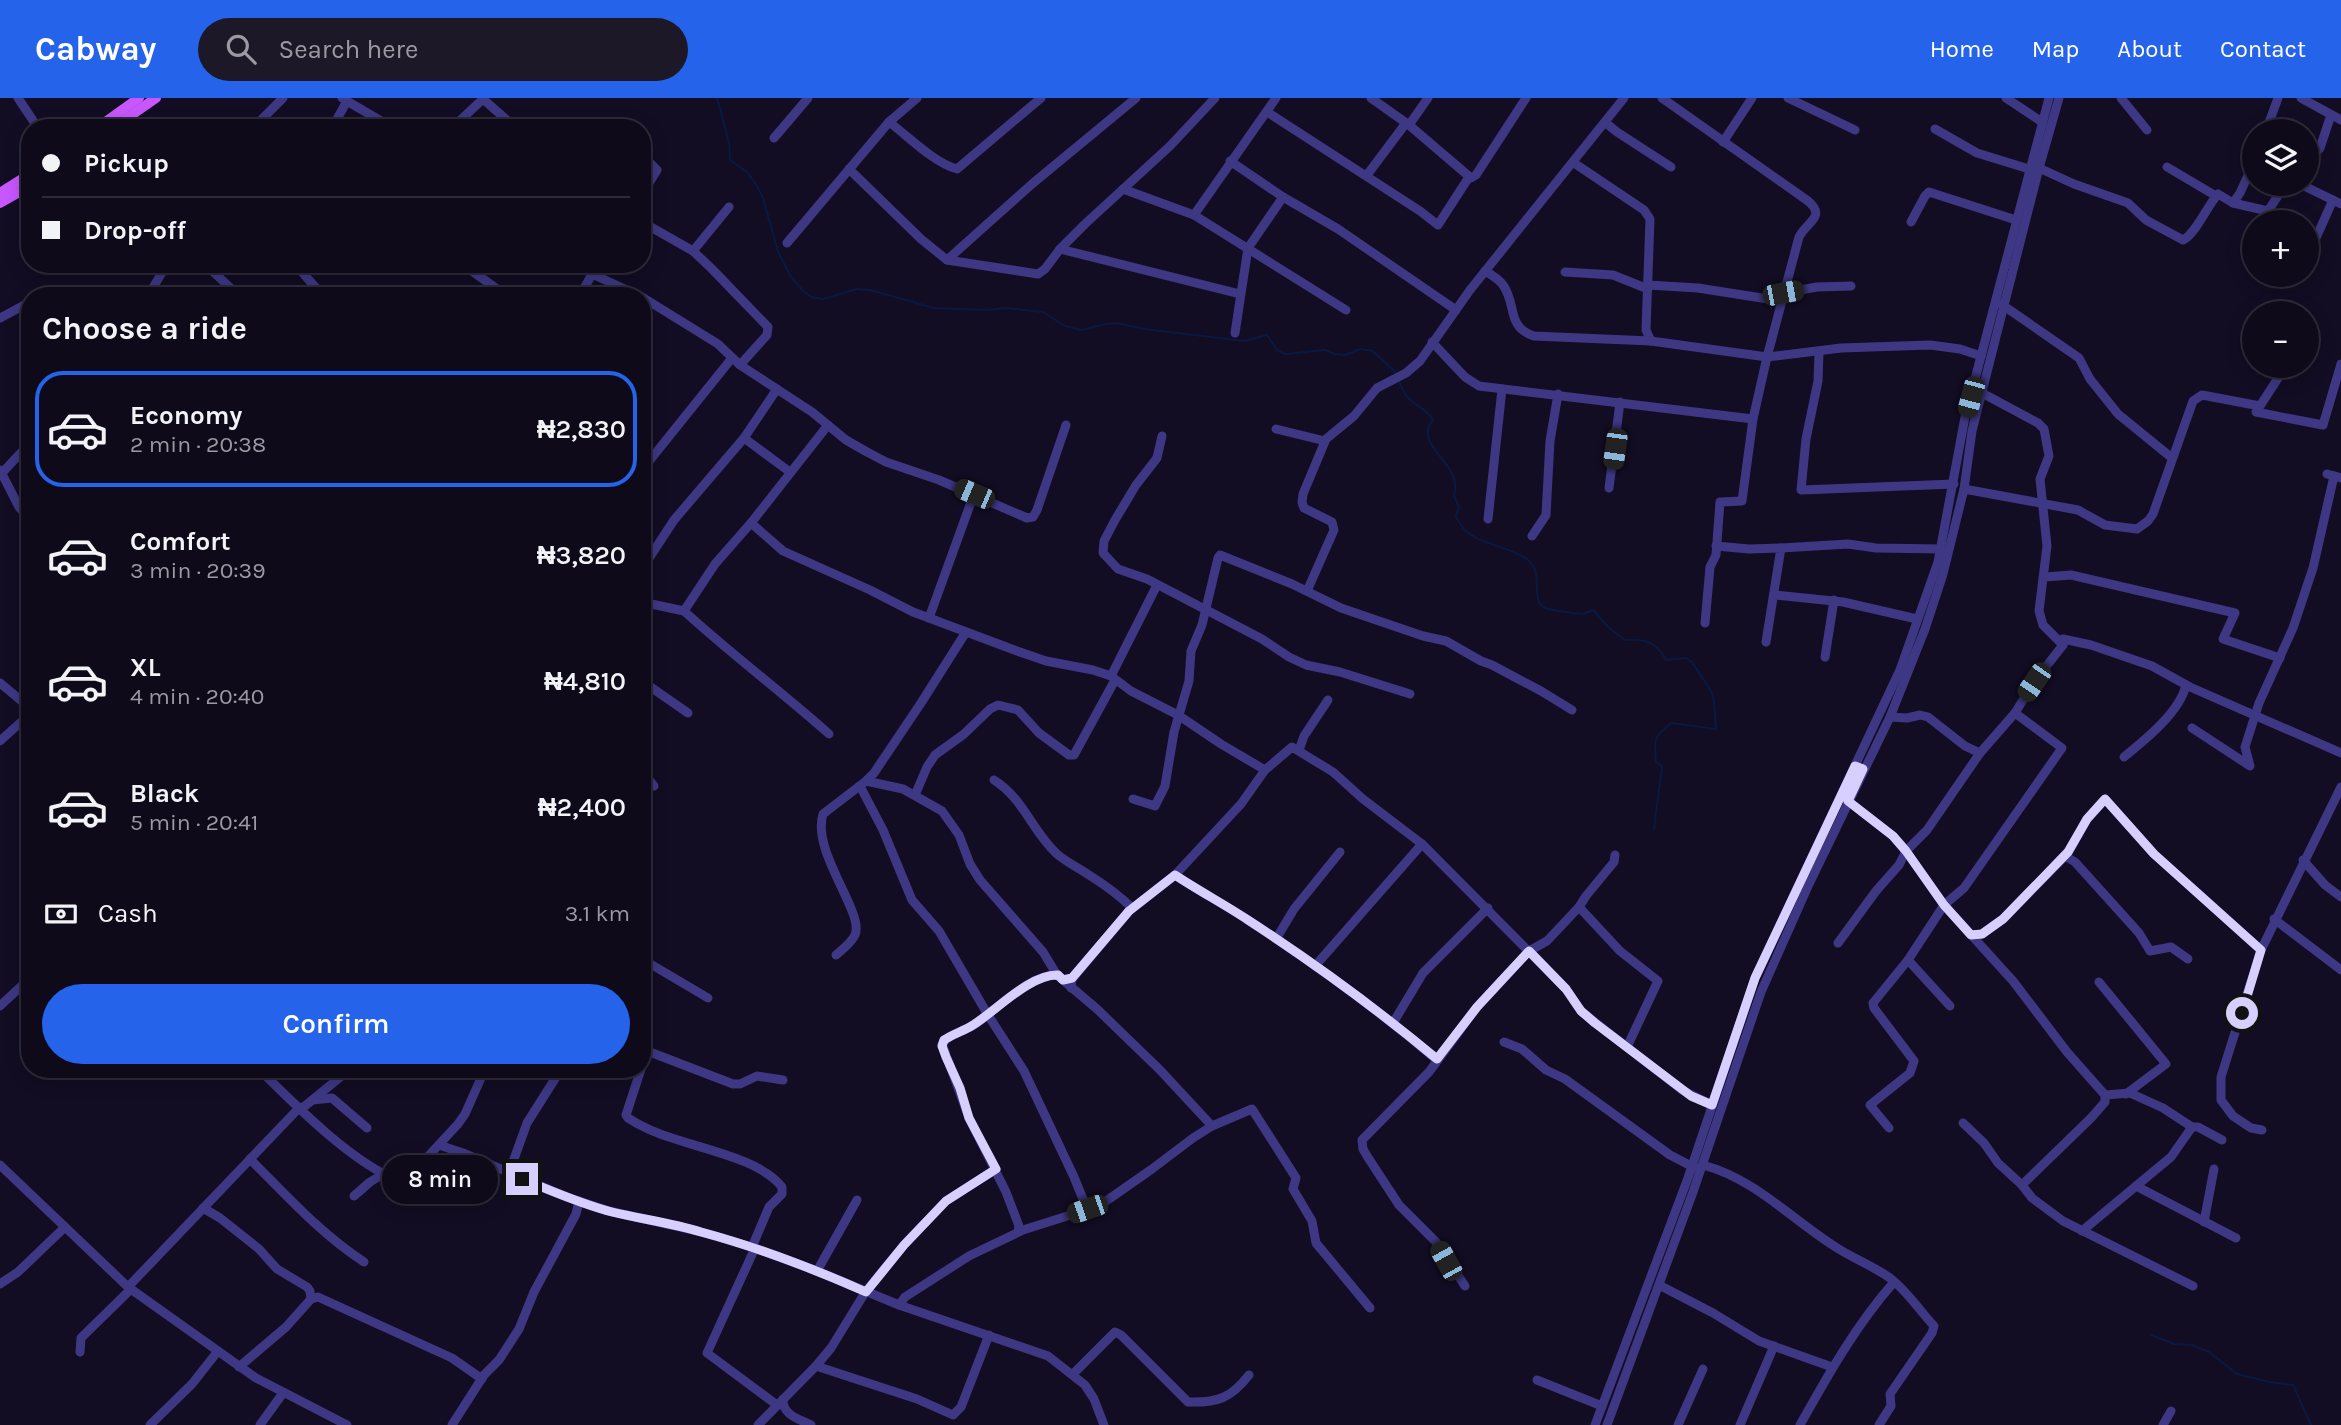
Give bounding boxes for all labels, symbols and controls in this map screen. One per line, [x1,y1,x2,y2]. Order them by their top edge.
search box [198,18,688,81]
text: Cabway [35,30,156,68]
icon: search [222,30,260,68]
text: Search here [278,34,418,65]
text: Home [1930,35,1994,63]
text: Map [2032,35,2079,63]
text: About [2117,35,2182,63]
text: Contact [2220,35,2306,63]
map controls [2242,119,2319,378]
button: layers [2242,119,2319,196]
text: Pickup [84,148,169,179]
button: + [2242,210,2319,287]
text: Drop-off [84,215,186,246]
car [1761,279,1806,307]
button: − [2242,301,2319,378]
text: Choose a ride [42,310,247,347]
car [1956,374,1987,420]
icon: car [46,398,109,461]
text: Economy [130,400,242,431]
text: ₦2,830 [537,414,626,445]
car [1602,427,1629,471]
text: 2 min · 20:38 [130,431,266,458]
car [951,476,998,512]
icon: car [46,524,109,587]
text: Comfort [130,526,231,557]
text: ₦3,820 [537,540,626,571]
text: 3 min · 20:39 [130,557,266,584]
icon: car [46,650,109,713]
text: XL [130,652,161,683]
car [2014,659,2055,705]
text: ₦4,810 [544,666,626,697]
text: 4 min · 20:40 [130,683,264,710]
icon: car [46,776,109,839]
text: Black [130,778,199,809]
text: ₦2,400 [538,792,626,823]
text: 5 min · 20:41 [130,809,258,836]
icon: cash [42,895,80,933]
text: Cash [98,898,158,929]
text: 3.1 km [565,900,630,927]
button: Confirm [42,984,630,1064]
route start [2226,997,2258,1029]
callout: 8 min [382,1154,498,1204]
route end [506,1163,538,1195]
text: 8 min [408,1166,472,1193]
car [1064,1192,1111,1226]
car [1427,1238,1466,1284]

